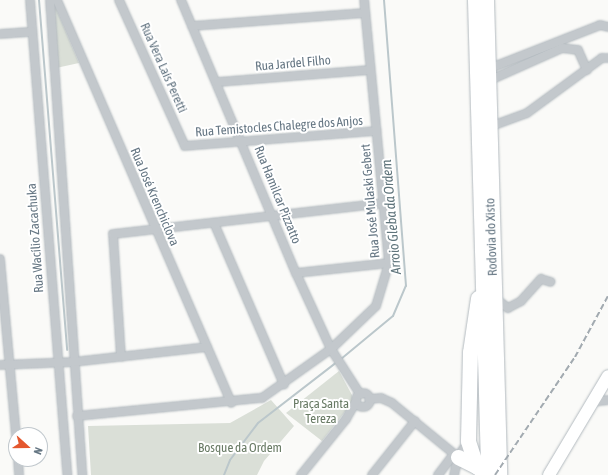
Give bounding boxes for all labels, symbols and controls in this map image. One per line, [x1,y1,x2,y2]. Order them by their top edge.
street label: Rua Vera Laís Peretti [136,21,190,115]
street label: Rua Jardel Filho [254,53,332,75]
street label: Rua Temistocles Chalegre dos Anjos [195,113,363,141]
street label: Rua José Mulaski Gebert [358,143,384,259]
street label: Rua Hamilcar Pizzatto [250,144,304,246]
street label: Rua José Krenchiclova [126,146,182,248]
water label: Arroio Gleba da Ordem [378,159,404,275]
street label: Rua Wacílio Zacachuka [24,183,48,293]
street label: Rodovia do Xisto [483,198,501,276]
park label: Praça Santa Tereza [293,397,349,428]
north arrow [8,427,48,467]
park label: Bosque da Ordem [198,440,282,456]
text: N [32,446,45,456]

